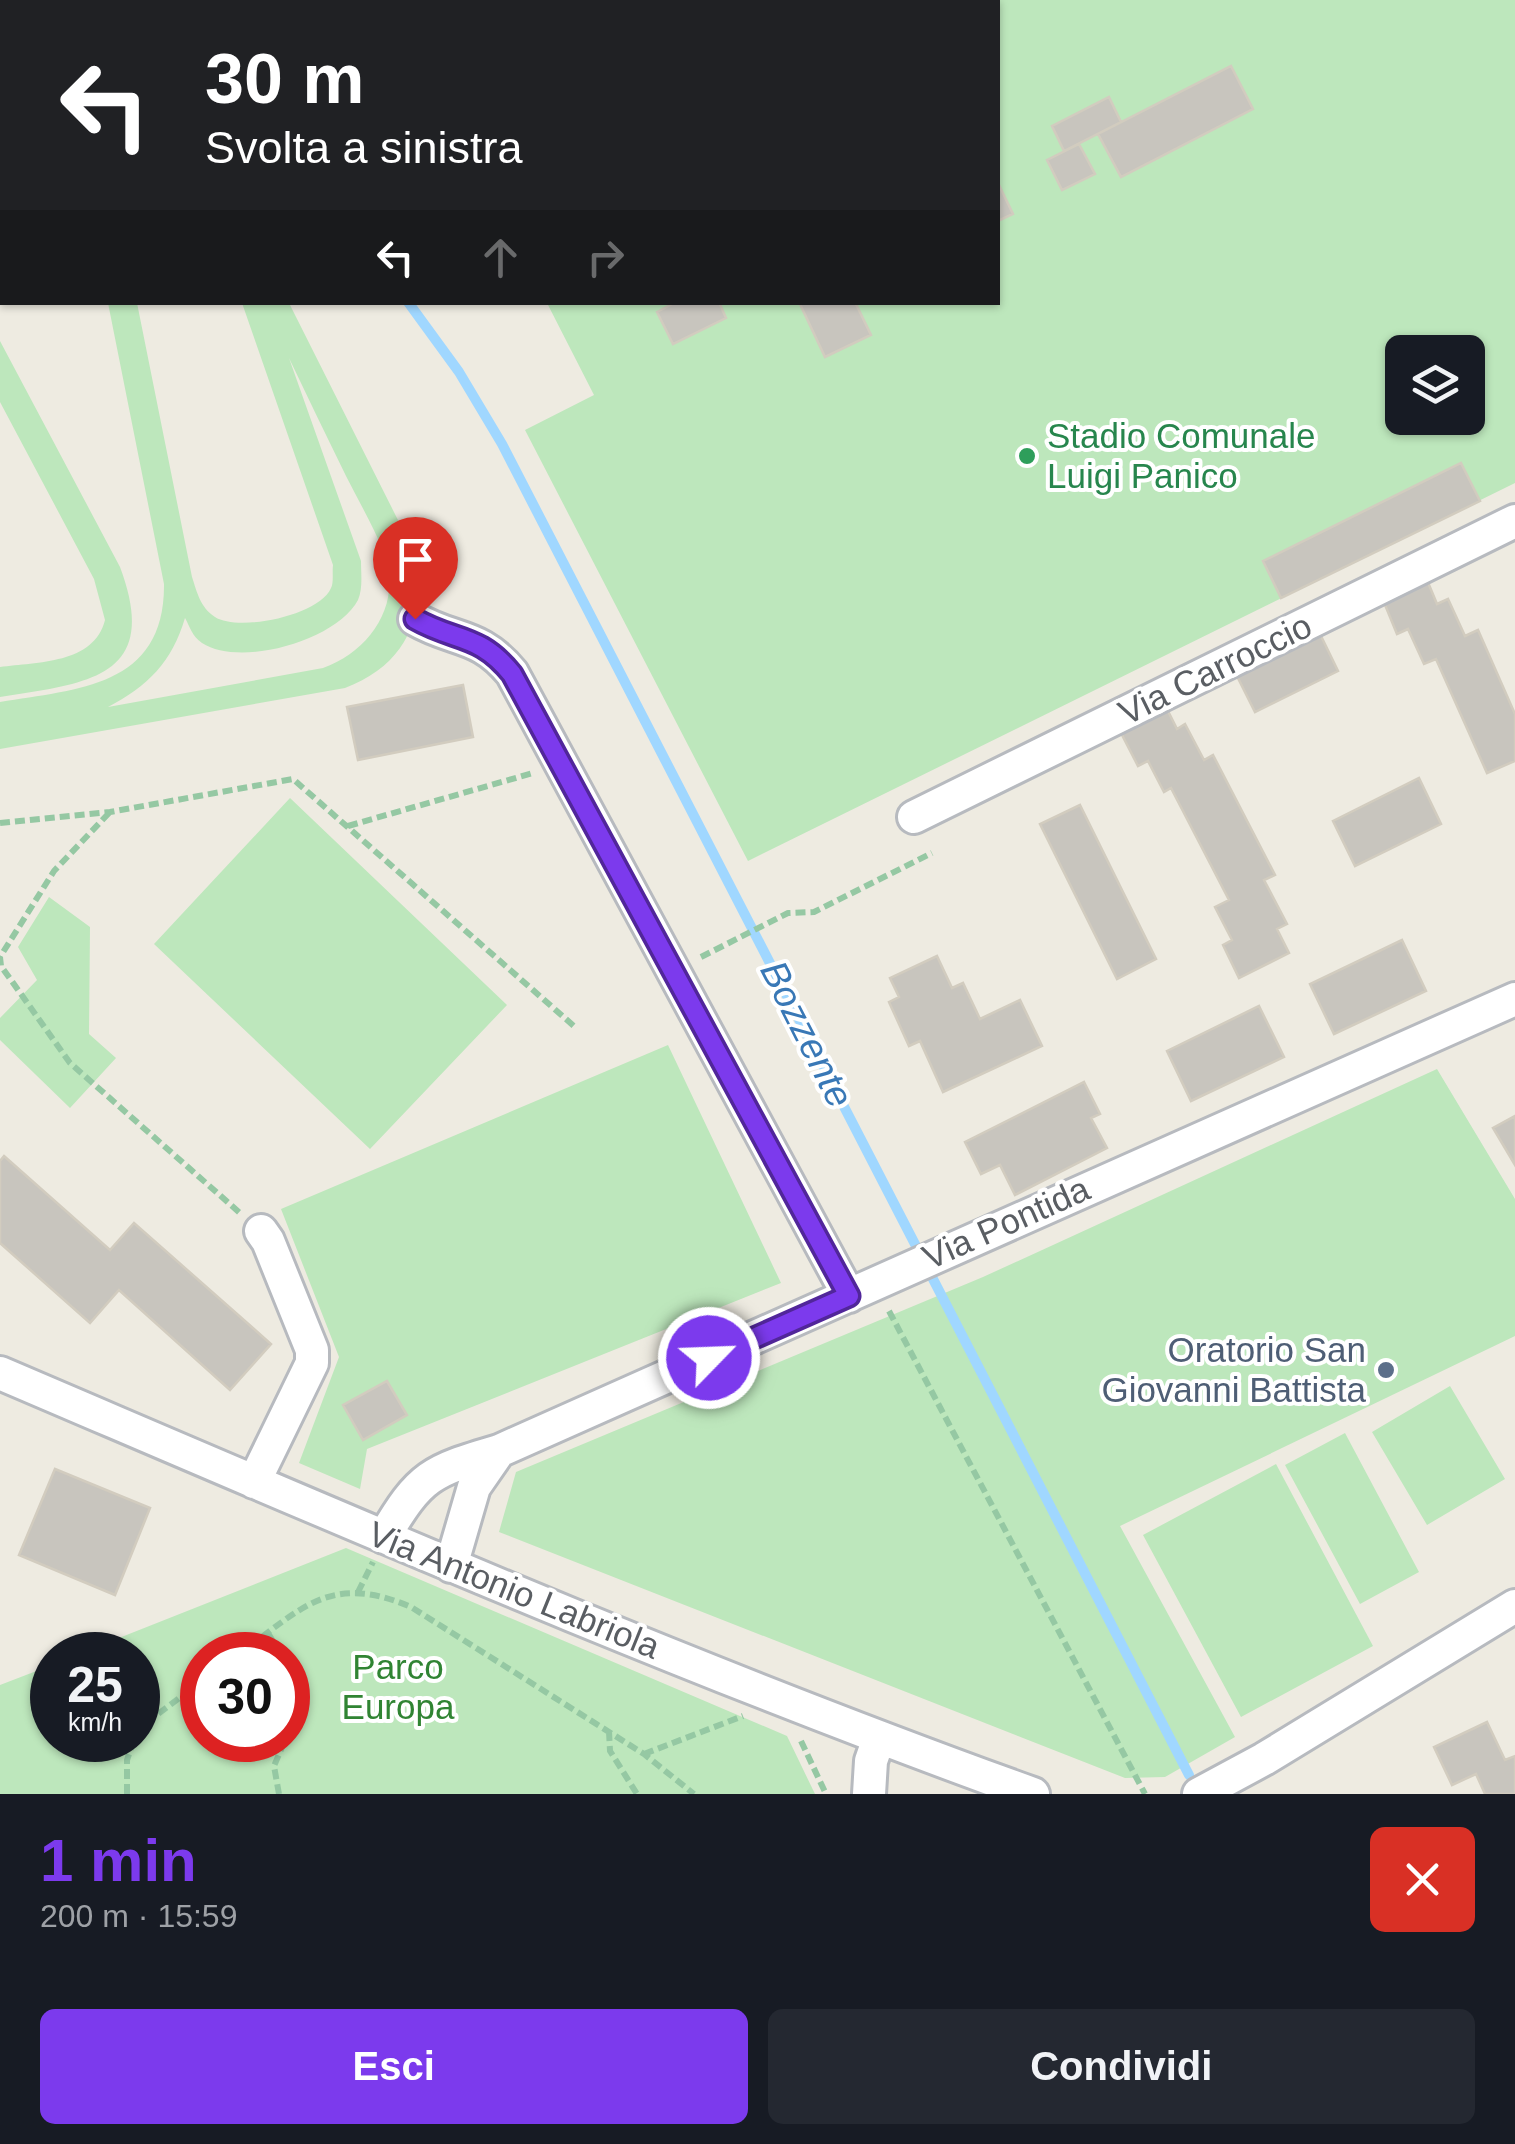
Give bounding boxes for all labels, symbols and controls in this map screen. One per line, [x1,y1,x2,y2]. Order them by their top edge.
icon: left [40,40,170,170]
text: 30 m [205,40,365,118]
text: Svolta a sinistra [205,122,523,173]
icon: left [368,230,423,285]
icon: ahead [473,230,528,285]
icon: right [578,230,633,285]
map controls [1385,335,1485,435]
button: layers [1385,335,1485,435]
place label: Stadio Comunale Luigi Panico [1047,416,1316,495]
marker: Stadio Comunale Luigi Panico [1016,445,1038,467]
pin [373,517,458,620]
icon: arrive [388,532,443,587]
street label: Via Carroccio [1112,605,1317,732]
water label: Bozzente [752,954,862,1114]
street label: Via Pontida [916,1168,1096,1277]
position arrow [657,1306,761,1410]
place label: Oratorio San Giovanni Battista [1101,1330,1367,1409]
marker: Oratorio San Giovanni Battista [1375,1359,1397,1381]
street label: Via Antonio Labriola [363,1513,666,1666]
speed limit sign: 30 [180,1632,310,1762]
park label: Parco Europa [342,1647,455,1726]
text: 25 [67,1657,123,1713]
text: km/h [68,1708,122,1736]
text: 1 min [40,1827,197,1894]
button: close [1370,1827,1475,1932]
text: 200 m · 15:59 [40,1898,237,1934]
button: Esci [40,2009,748,2124]
button: Condividi [768,2009,1475,2124]

